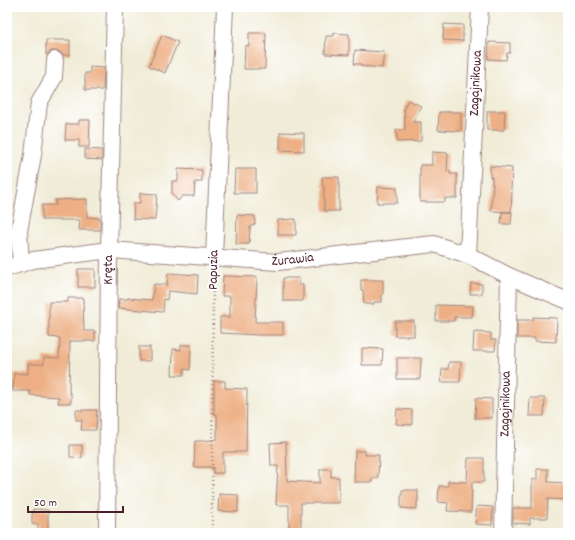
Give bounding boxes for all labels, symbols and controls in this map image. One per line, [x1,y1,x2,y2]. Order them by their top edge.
street label: Zagajnikowa [465,49,488,117]
street label: Żurawia [271,248,315,272]
street label: Papuzia [204,249,224,290]
street label: Kręta [99,255,119,285]
street label: Zagajnikowa [495,370,517,437]
scale bar [28,488,123,514]
text: 50 m [34,495,57,512]

